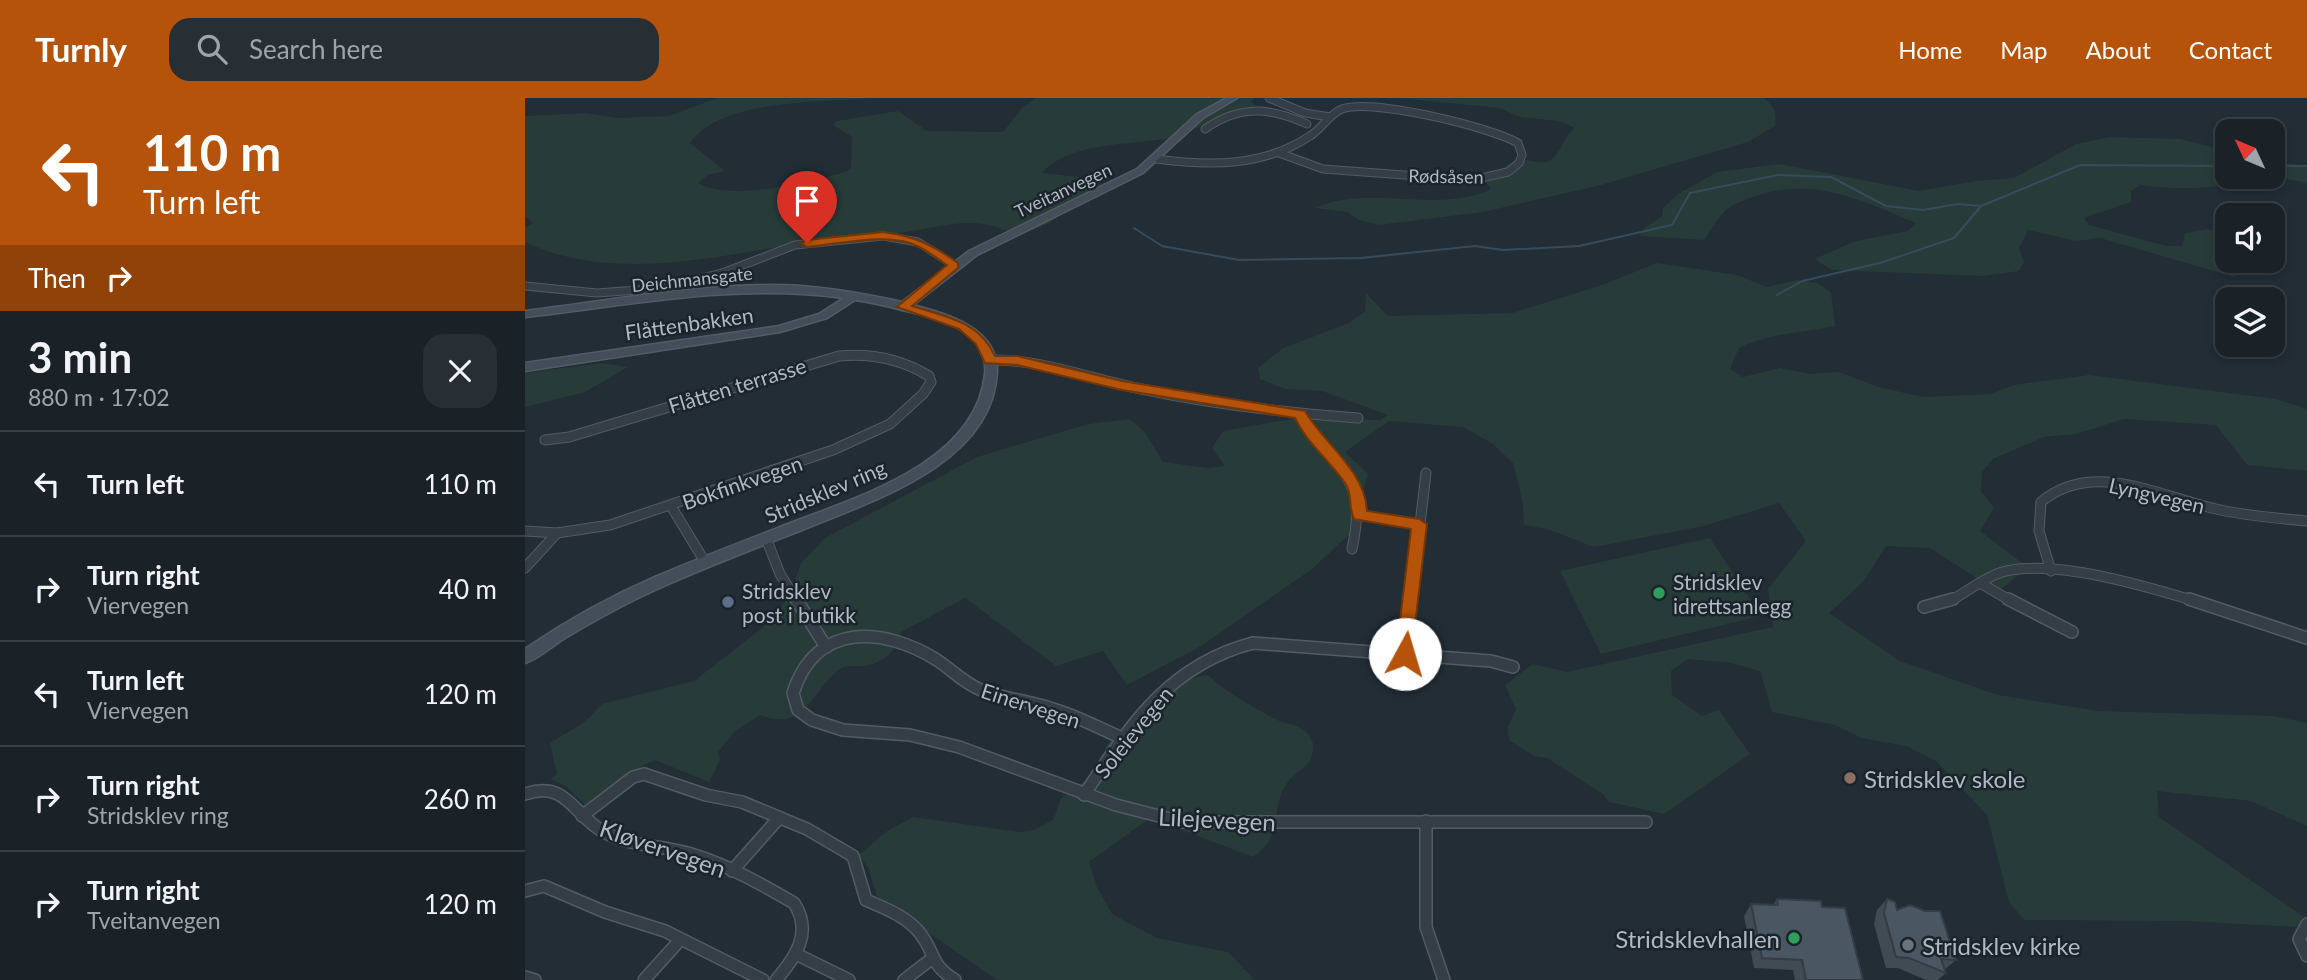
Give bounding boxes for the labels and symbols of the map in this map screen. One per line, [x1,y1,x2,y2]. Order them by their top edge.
north arrow [2215,119,2285,189]
street label: Tveitanvegen [1011,158,1115,222]
street label: Rødsåsen [1408,164,1484,188]
pin [777,171,837,243]
street label: Deichmansgate [630,262,754,296]
street label: Flåttenbakken [623,302,755,344]
street label: Flåtten terrasse [665,352,809,418]
street label: Bokfinkvegen [679,450,805,514]
street label: Stridsklev ring [761,454,890,528]
street label: Lyngvegen [2107,472,2207,518]
place label: Stridsklev idrettsanlegg [1673,569,1792,618]
place label: Stridsklev post i butikk [742,578,856,627]
marker: Stridsklev idrettsanlegg [1651,585,1667,601]
marker: Stridsklev post i butikk [720,594,736,610]
position arrow [1368,617,1442,691]
street label: Einervegen [978,677,1084,733]
street label: Soleievegen [1089,681,1177,783]
place label: Stridsklev skole [1864,764,2025,793]
marker: Stridsklev skole [1842,770,1858,786]
street label: Lilejevegen [1157,801,1277,837]
street label: Kløvervegen [596,813,730,883]
place label: Stridsklevhallen [1615,924,1780,953]
marker: Stridsklevhallen [1786,930,1802,946]
place label: Stridsklev kirke [1922,931,2081,960]
marker: Stridsklev kirke [1900,937,1916,953]

